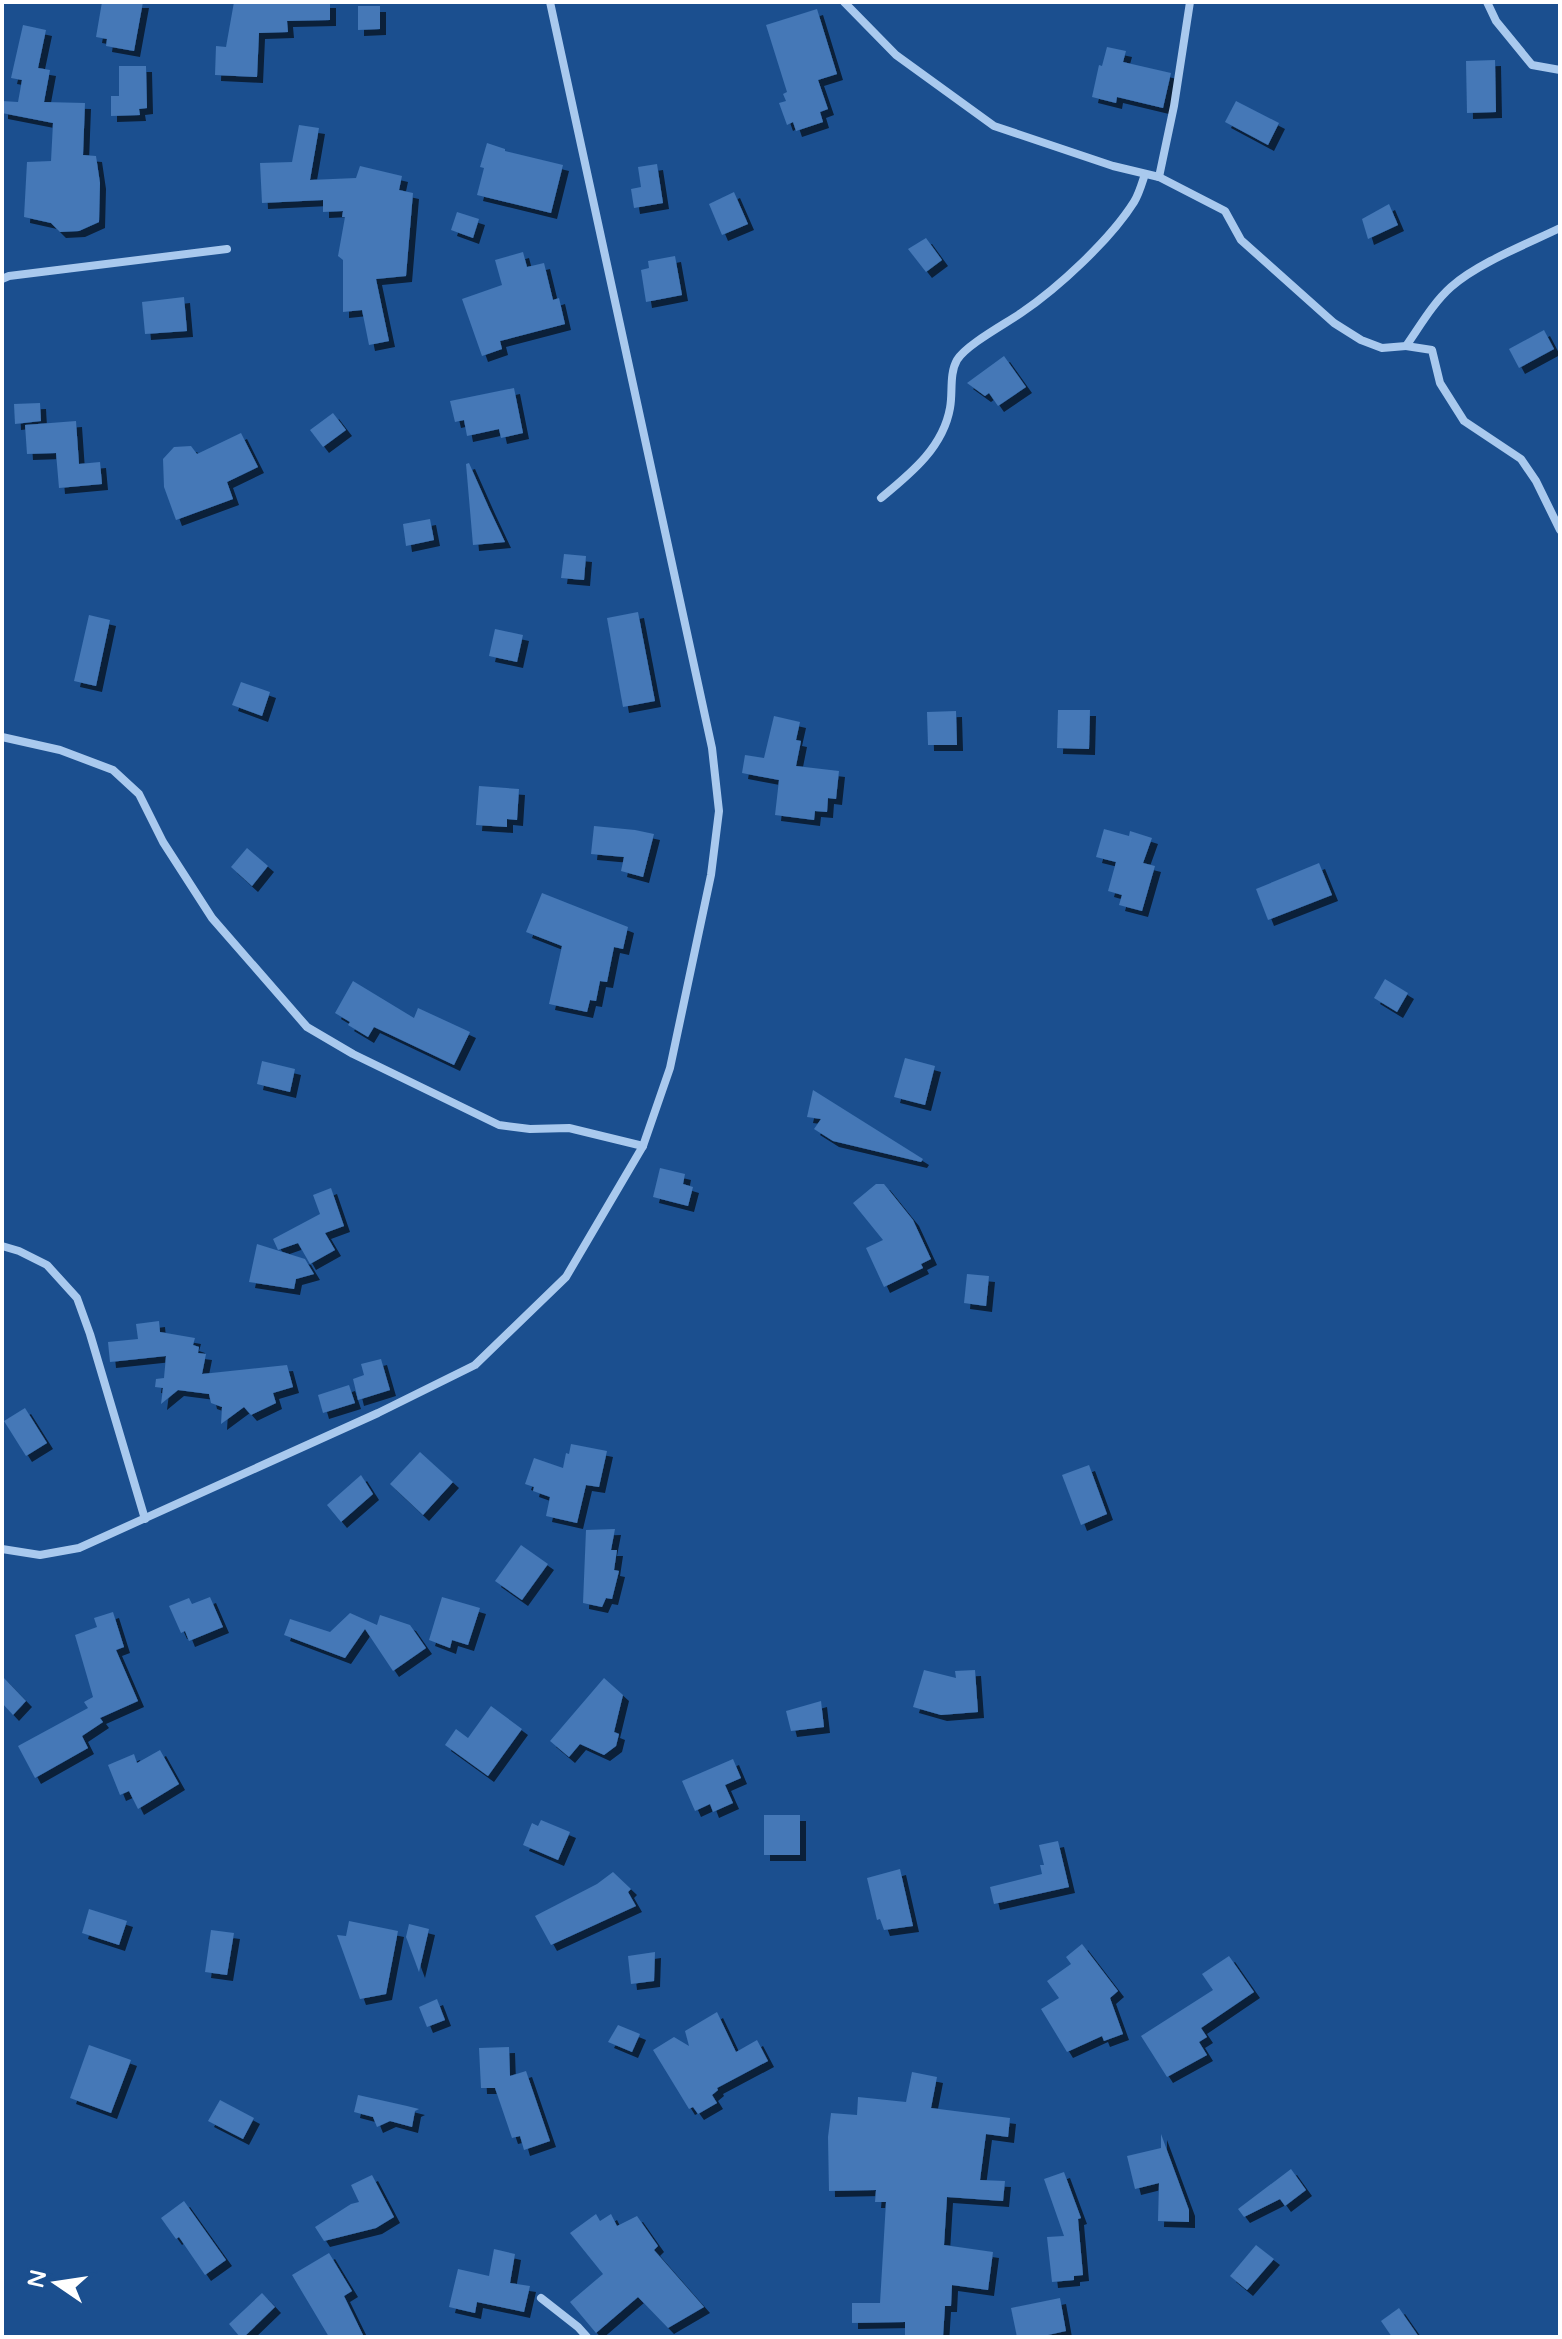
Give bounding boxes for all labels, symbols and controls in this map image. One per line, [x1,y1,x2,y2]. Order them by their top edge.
north arrow [16,2243,96,2323]
text: N [23,2267,52,2290]

